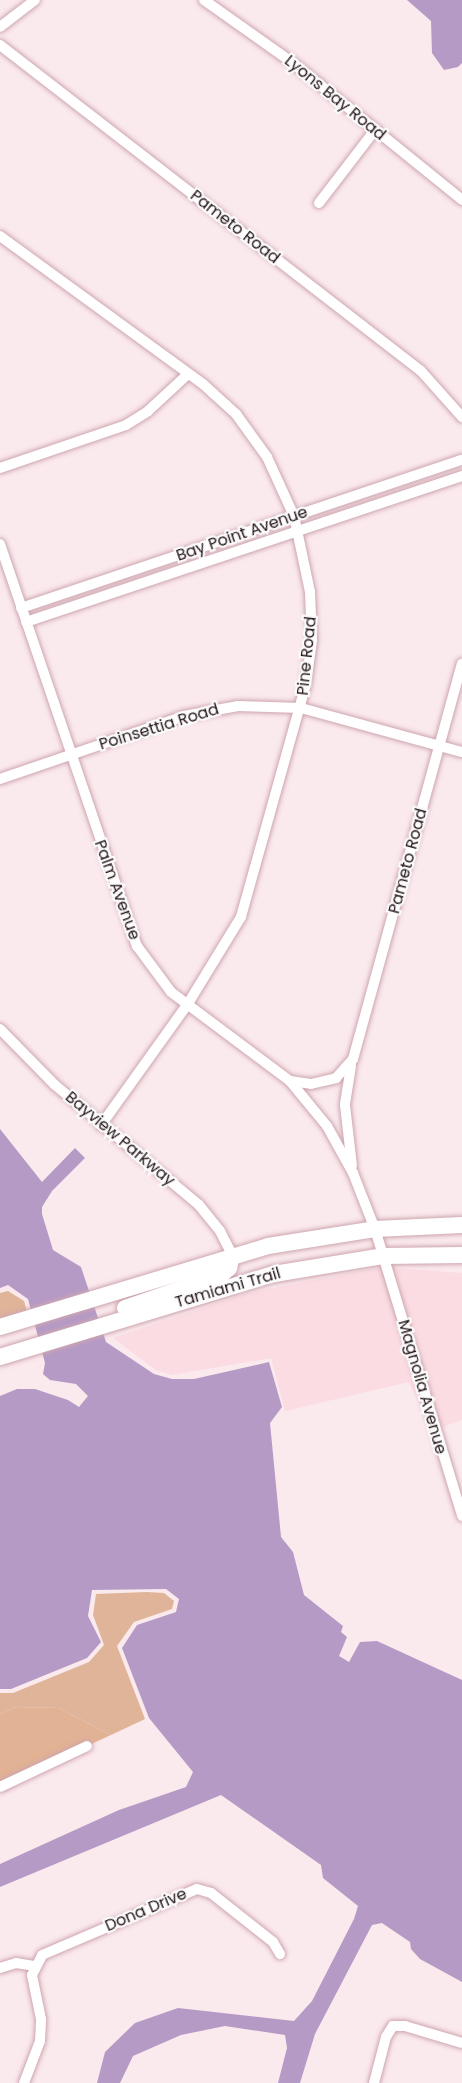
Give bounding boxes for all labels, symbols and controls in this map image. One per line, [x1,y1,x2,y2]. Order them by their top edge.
street label: Lyons Bay Road [281,51,389,145]
street label: Pameto Road [186,186,284,268]
street label: Bay Point Avenue [174,502,310,566]
street label: Pine Road [293,616,321,696]
street label: Poinsettia Road [97,700,221,754]
street label: Pameto Road [385,806,431,916]
street label: Palm Avenue [90,837,144,943]
street label: Bayview Parkway [61,1088,179,1190]
street label: Tamiami Trail [173,1264,283,1312]
street label: Magnolia Avenue [394,1318,450,1456]
street label: Dona Drive [102,1884,190,1936]

